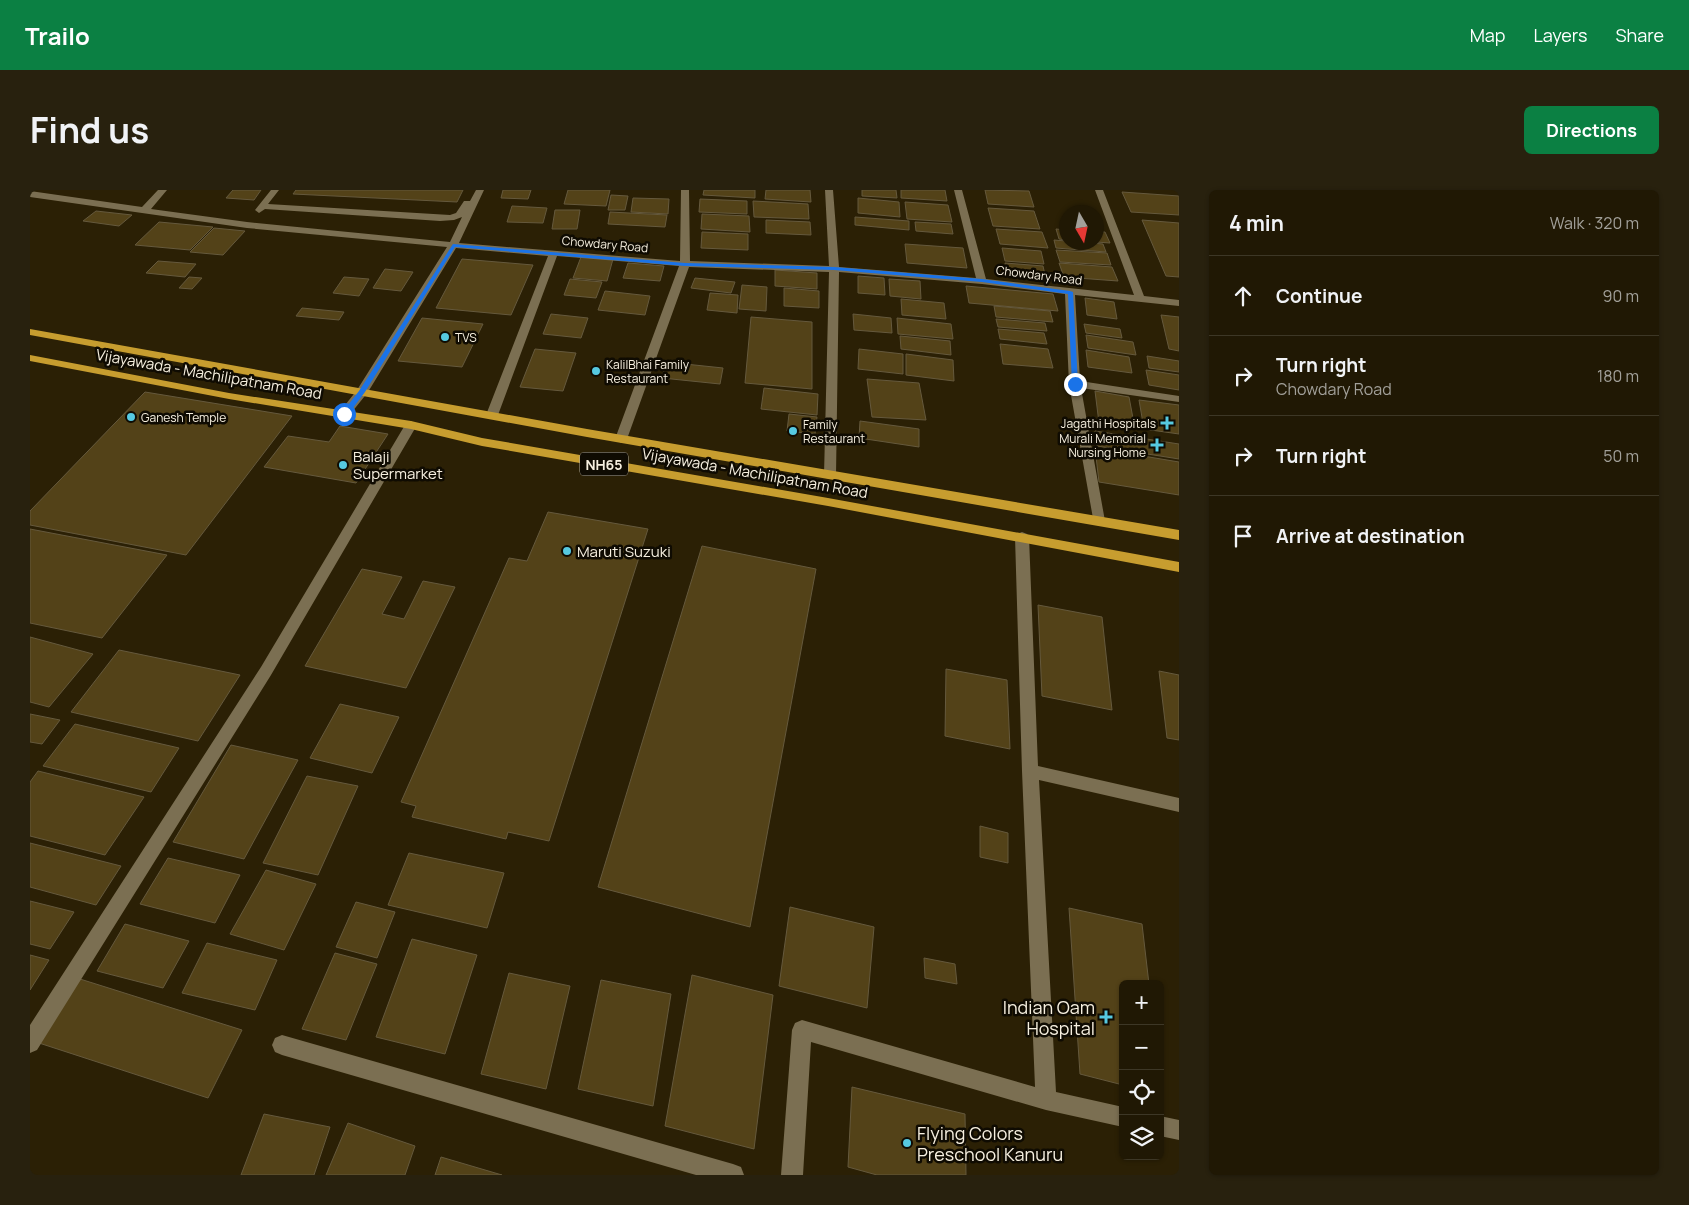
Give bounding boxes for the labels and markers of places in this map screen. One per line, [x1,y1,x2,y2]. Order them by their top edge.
place label: TVS [455,329,477,346]
marker: TVS [439,331,451,343]
place label: KalilBhai Family Restaurant [606,356,690,387]
marker: KalilBhai Family Restaurant [590,365,602,377]
place label: Ganesh Temple [141,409,226,426]
marker: Ganesh Temple [125,411,137,423]
place label: Jagathi Hospitals [1061,415,1156,432]
place label: Family Restaurant [803,416,865,447]
marker: Jagathi Hospitals [1160,416,1174,430]
marker: Family Restaurant [787,425,799,437]
place label: Murali Memorial Nursing Home [1059,430,1146,461]
marker: Murali Memorial Nursing Home [1150,438,1164,452]
place label: Balaji Supermarket [353,446,443,484]
marker: Balaji Supermarket [337,459,349,471]
place label: Maruti Suzuki [577,541,671,562]
marker: Maruti Suzuki [561,545,573,557]
place label: Indian Oam Hospital [1003,995,1095,1040]
marker: Indian Oam Hospital [1099,1010,1113,1024]
place label: Flying Colors Preschool Kanuru [917,1121,1063,1166]
marker: Flying Colors Preschool Kanuru [901,1137,913,1149]

